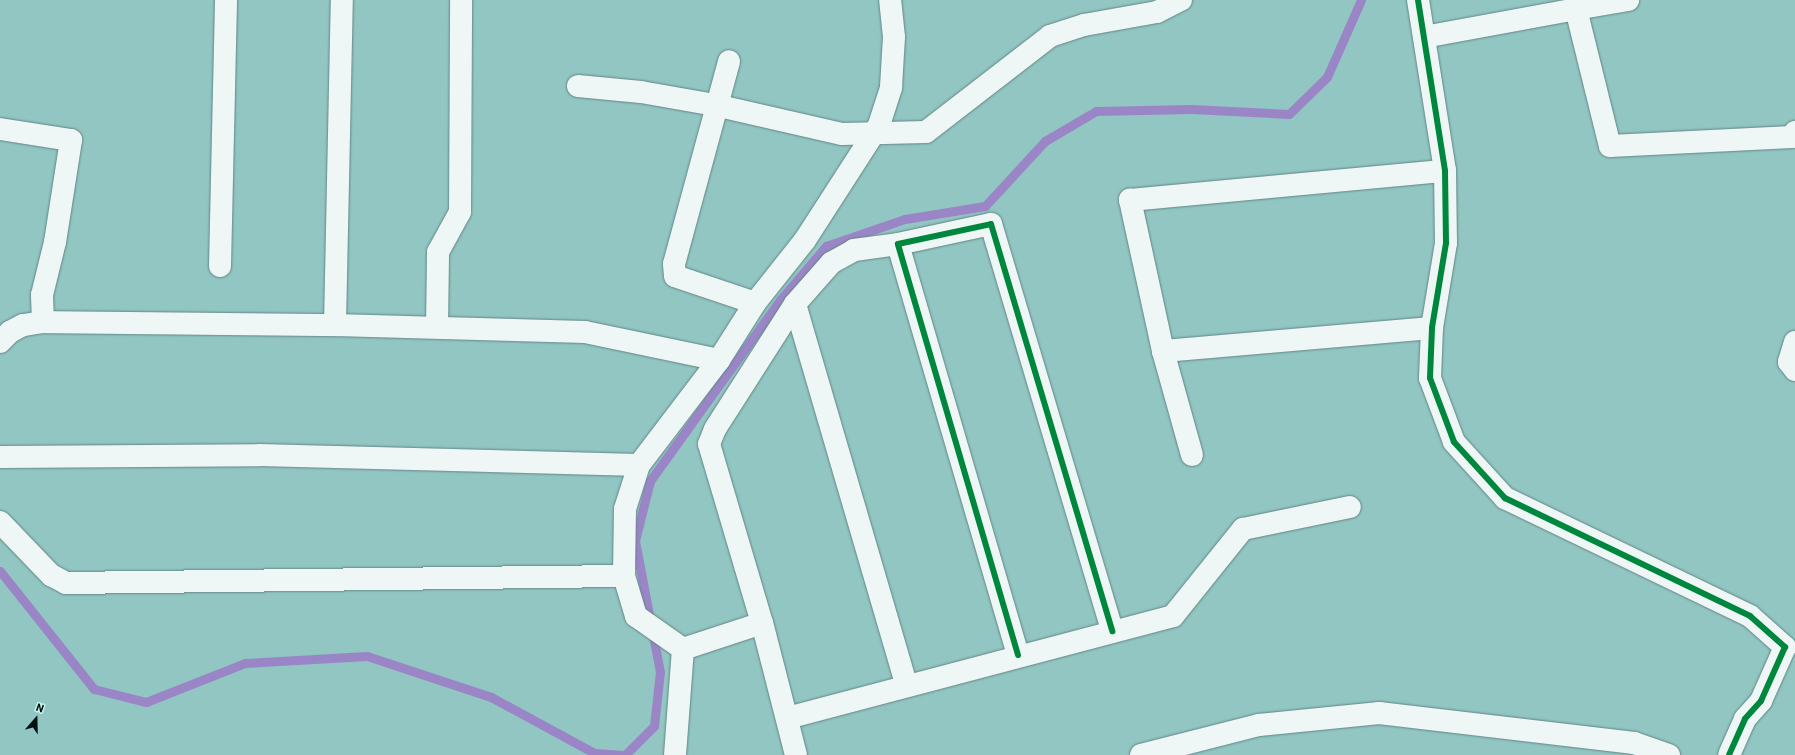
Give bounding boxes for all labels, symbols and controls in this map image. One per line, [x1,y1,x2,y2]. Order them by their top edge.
north arrow [16,699,56,739]
text: N [35,700,46,715]

